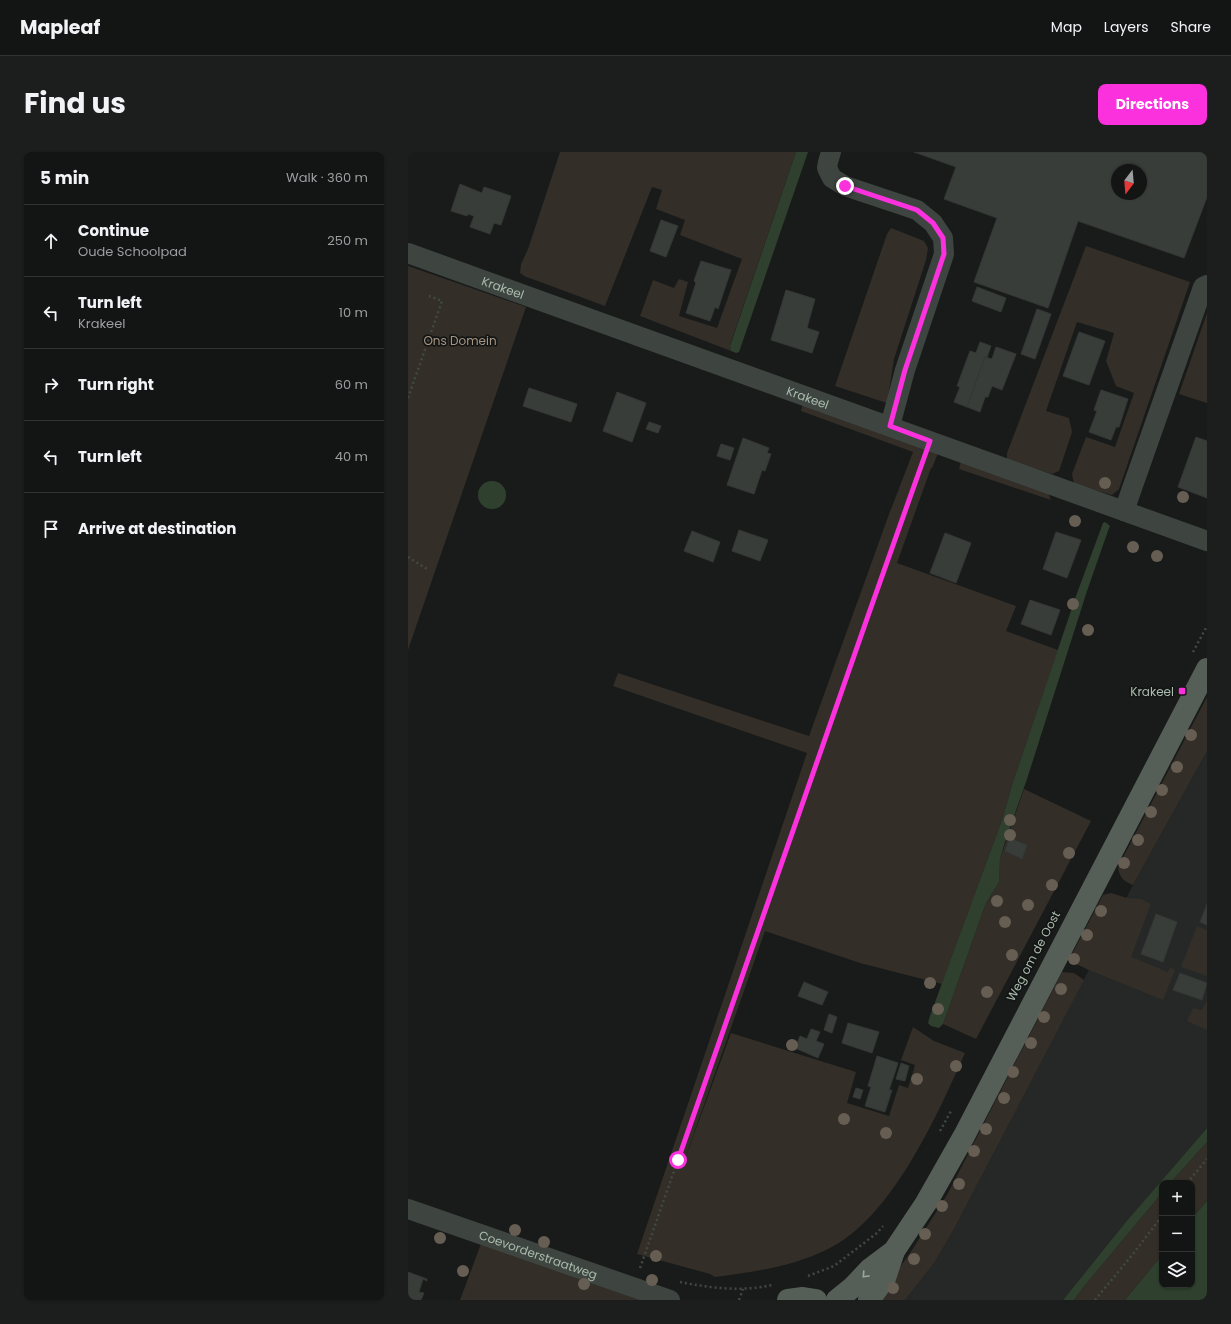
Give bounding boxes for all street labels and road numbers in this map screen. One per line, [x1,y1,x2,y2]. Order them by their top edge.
street label: Krakeel [480,272,527,303]
street label: Krakeel [784,382,831,413]
street label: Weg om de Oost [1002,908,1064,1004]
street label: Coevorderstraatweg [477,1226,600,1283]

